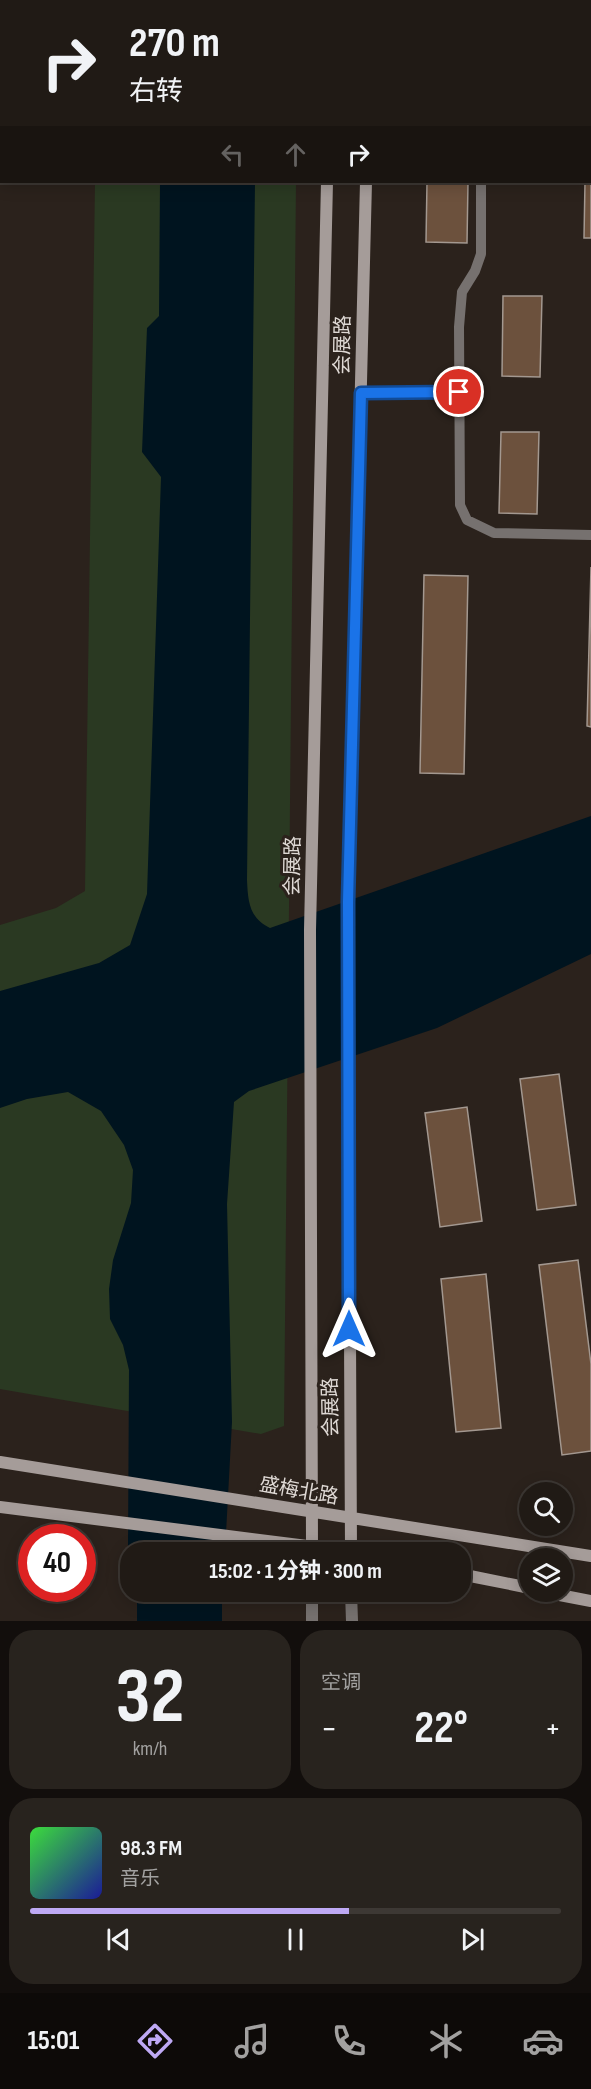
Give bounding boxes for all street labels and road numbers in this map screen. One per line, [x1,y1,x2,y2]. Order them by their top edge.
street label: 会展路 [330,315,356,375]
street label: 会展路 [280,836,306,896]
street label: 会展路 [318,1377,344,1437]
street label: 盛梅北路 [257,1472,340,1510]

